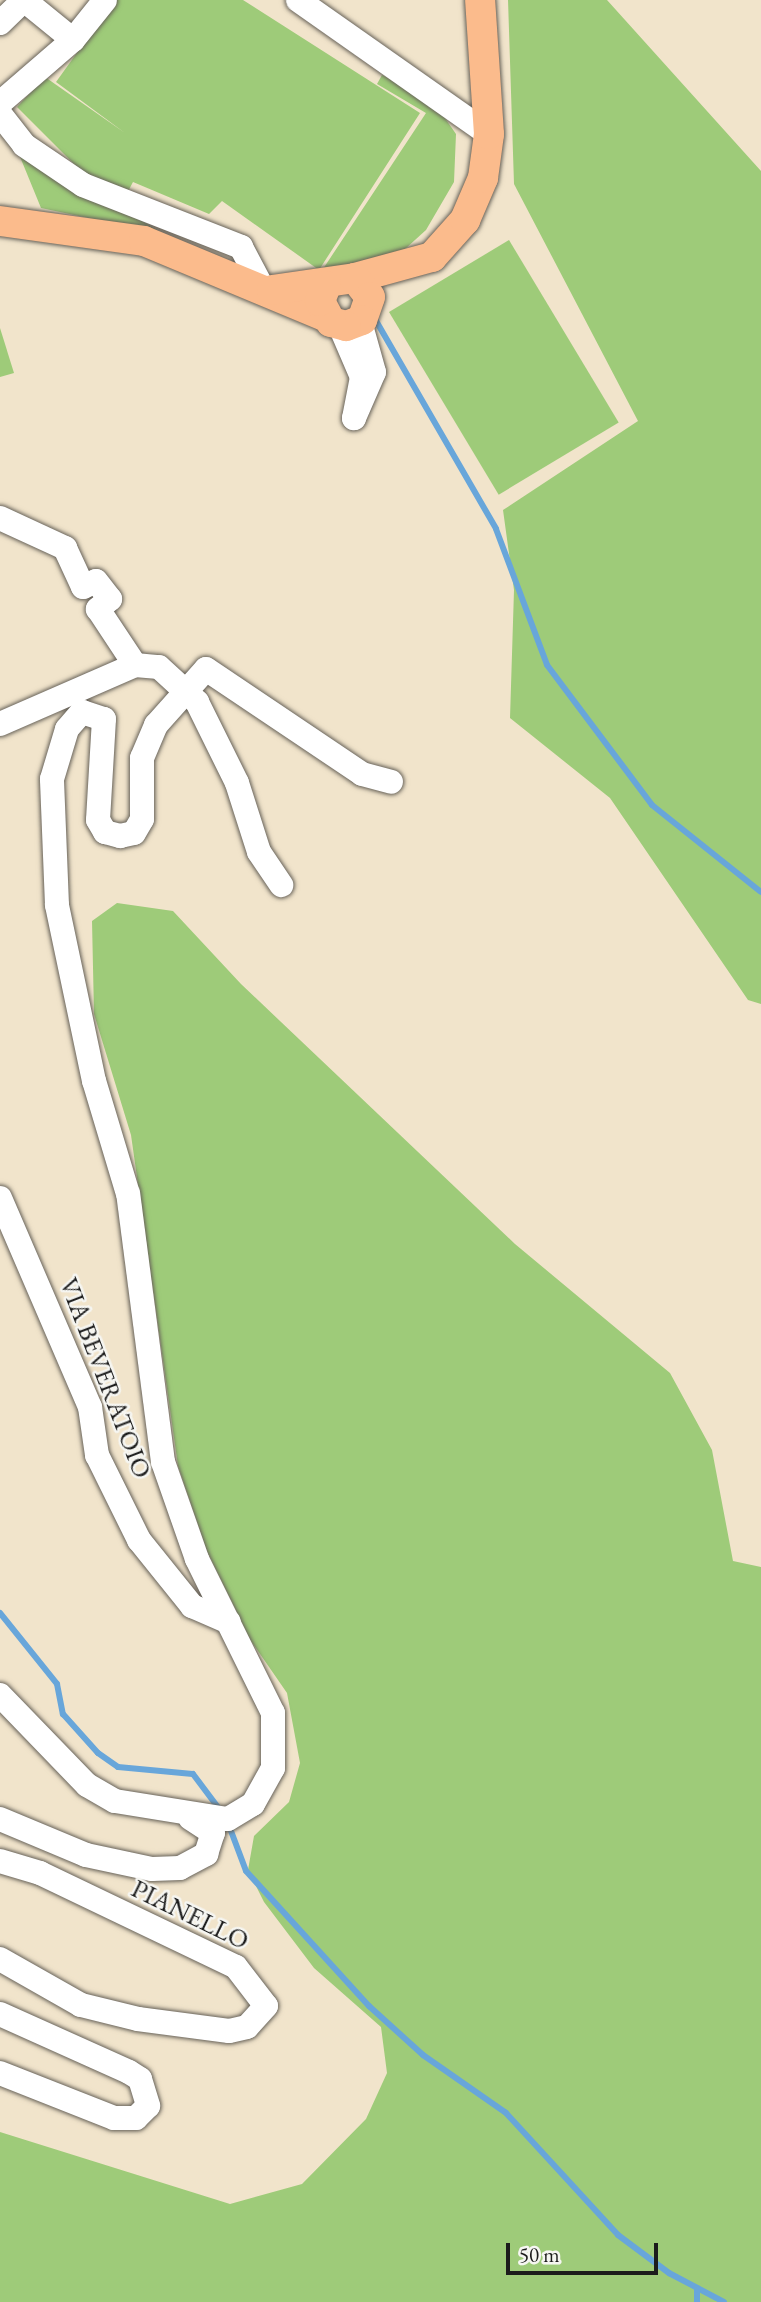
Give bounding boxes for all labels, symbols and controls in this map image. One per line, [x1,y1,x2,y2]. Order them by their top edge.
street label: VIA BEVERATOIO [52,1273,158,1483]
street label: PIANELLO [126,1873,254,1957]
scale bar [509,2228,661,2272]
text: 50 m [519,2241,560,2268]

